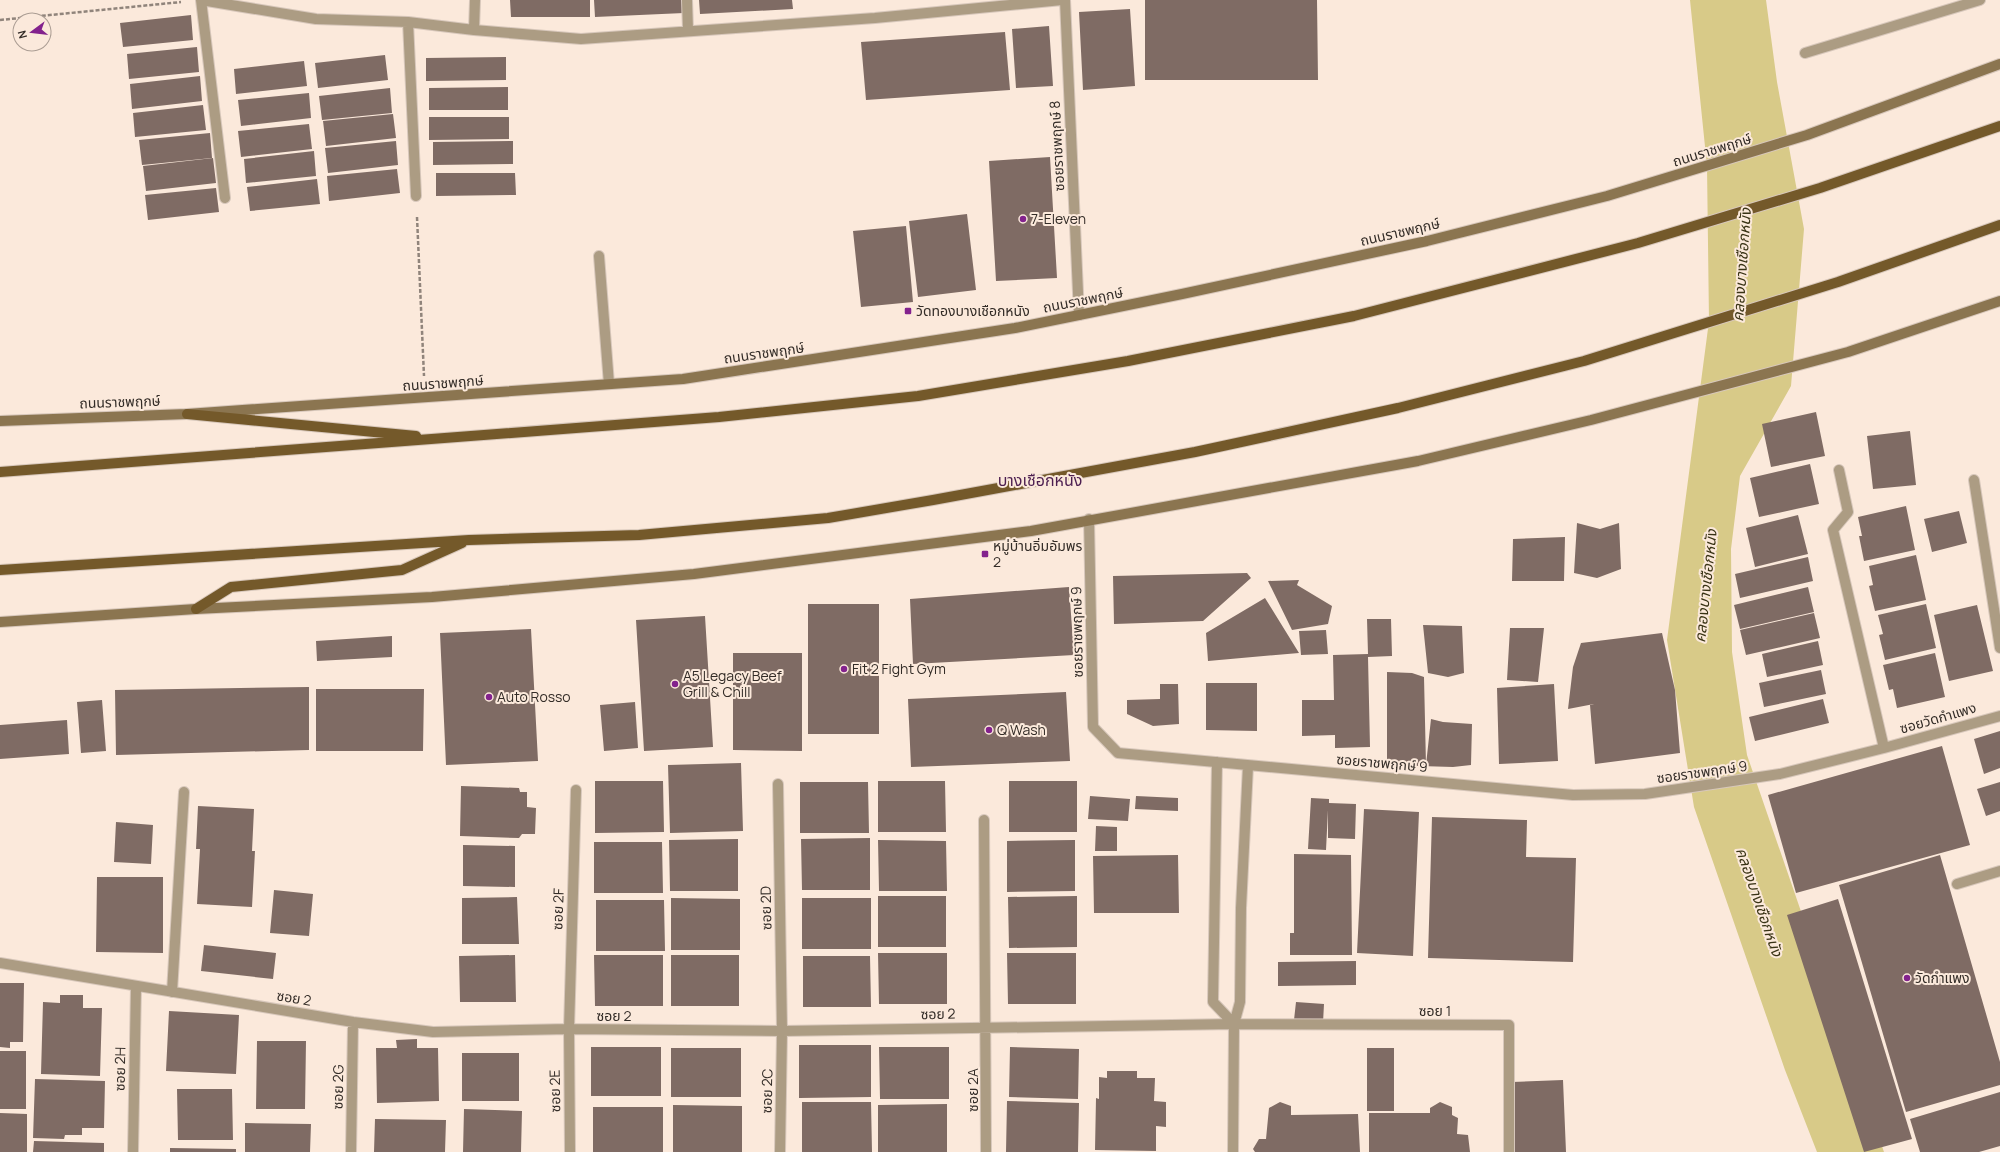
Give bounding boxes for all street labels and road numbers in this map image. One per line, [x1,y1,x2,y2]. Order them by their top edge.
street label: ซอยราชพฤกษ์ 8 [1045,100,1068,192]
street label: ถนนราชพฤกษ์ [1670,129,1754,170]
street label: ถนนราชพฤกษ์ [1358,213,1442,250]
street label: ถนนราชพฤกษ์ [1041,282,1125,317]
street label: ถนนราชพฤกษ์ [722,337,806,368]
street label: ถนนราชพฤกษ์ [402,370,484,395]
street label: ถนนราชพฤกษ์ [79,391,161,412]
street label: ซอยราชพฤกษ์ 9 [1066,586,1087,678]
street label: ซอยวัดกำแพง [1897,698,1978,737]
street label: ซอยราชพฤกษ์ 9 [1336,749,1428,776]
street label: ซอยราชพฤกษ์ 9 [1655,756,1748,787]
street label: ซอย 2D [756,886,775,930]
street label: ซอย 2F [547,888,568,930]
street label: ซอย 2 [275,985,313,1010]
street label: ซอย 1 [1419,1001,1451,1020]
street label: ซอย 2 [920,1004,956,1023]
street label: ซอย 2 [597,1006,631,1025]
street label: ซอย 2H [110,1047,129,1091]
street label: ซอย 2G [328,1064,347,1110]
street label: ซอย 2C [757,1068,776,1114]
street label: ซอย 2A [963,1068,982,1112]
street label: ซอย 2E [545,1069,564,1113]

